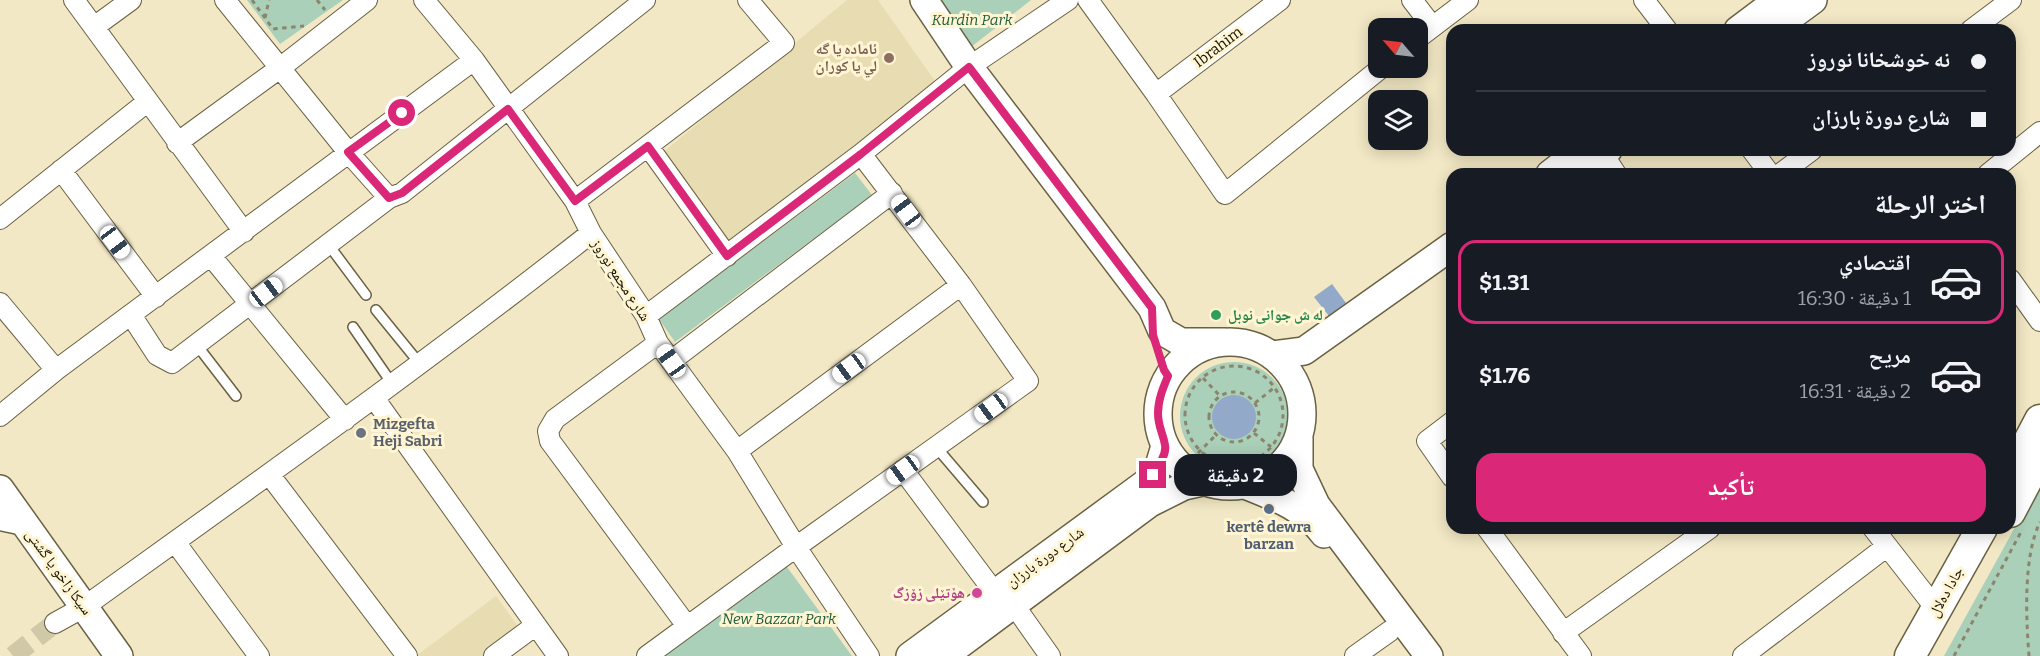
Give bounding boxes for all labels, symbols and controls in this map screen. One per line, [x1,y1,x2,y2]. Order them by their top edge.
park label: Kurdin Park [931,11,1013,29]
north arrow [1368,18,1428,78]
map controls [1368,18,1428,150]
street label: Ibrahim [1190,22,1247,71]
place label: ئاماده يا گه لي يا كوران [816,40,877,78]
text: نه خوشخانا نوروز [1808,46,1950,73]
marker: ئاماده يا گه لي يا كوران [882,51,896,65]
button: layers [1368,90,1428,150]
route start [388,99,415,126]
text: شارع دورة بارزان [1812,104,1950,131]
text: اختر الرحلة [1875,188,1986,220]
car [888,191,924,231]
car [97,222,133,262]
street label: شارع مجمع نوروز [586,235,654,325]
text: اقتصادي [1839,249,1911,276]
icon: car [1929,255,1983,309]
text: $1.31 [1479,269,1529,296]
car [246,274,286,310]
text: 1 دقيقة · 16:30 [1798,286,1911,310]
place label: له ش جوانى نوبل [1228,306,1323,324]
marker: له ش جوانى نوبل [1209,308,1223,322]
car [653,341,689,381]
text: مريح [1868,342,1911,369]
icon: car [1929,348,1983,402]
car [829,350,869,386]
text: $1.76 [1479,362,1530,389]
text: 2 دقيقة · 16:31 [1800,379,1911,403]
car [971,390,1011,426]
place label: Mizgefta Heji Sabri [373,415,443,450]
marker: Mizgefta Heji Sabri [354,426,368,440]
car [883,452,923,488]
button: تأكيد [1476,453,1986,522]
callout: 2 دقيقة [1174,454,1297,496]
route end [1139,461,1166,488]
text: 2 دقيقة [1207,463,1264,487]
marker: kertê dewra barzan [1262,502,1276,516]
place label: kertê dewra barzan [1227,518,1312,553]
street label: شارع دورة بارزان [1003,523,1088,592]
street label: سیکا زاخو یا گشتى [21,526,96,619]
street label: جادا دەلال [1925,563,1968,621]
place label: هۆتێلی زۆزگ [893,584,965,602]
marker: هۆتێلی زۆزگ [970,586,984,600]
park label: New Bazzar Park [722,610,837,628]

